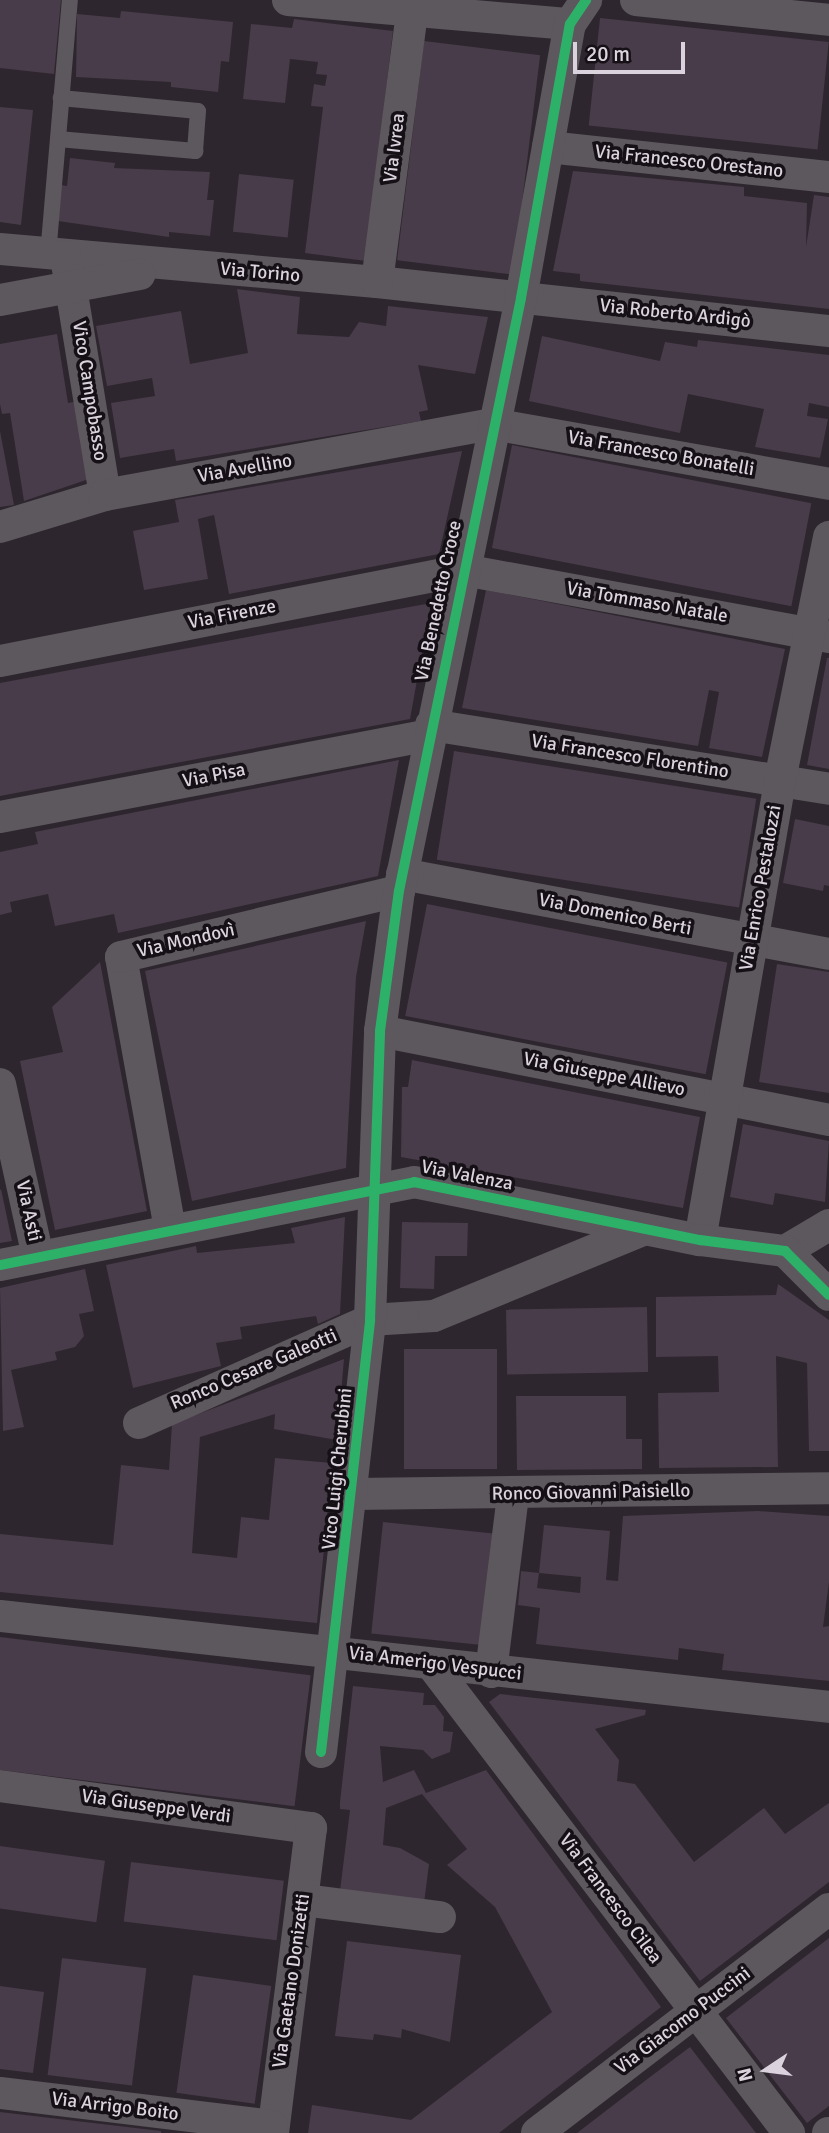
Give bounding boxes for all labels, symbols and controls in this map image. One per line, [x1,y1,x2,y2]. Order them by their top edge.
scale bar [577,28,689,72]
text: 20 m [586,41,630,67]
street label: Via Ivrea [379,112,411,184]
street label: Via Francesco Orestano [594,141,784,183]
street label: Via Torino [219,258,301,288]
street label: Via Roberto Ardigò [598,295,752,333]
street label: Vico Campobasso [67,319,111,463]
street label: Via Francesco Bonatelli [566,426,756,482]
street label: Via Avellino [196,449,294,489]
street label: Via Benedetto Croce [411,518,467,684]
street label: Via Tommaso Natale [565,578,729,628]
street label: Via Firenze [186,595,278,635]
street label: Via Francesco Florentino [530,730,730,784]
street label: Via Pisa [181,759,247,793]
street label: Via Enrico Pestalozzi [735,803,787,973]
street label: Via Domenico Berti [537,889,693,941]
street label: Via Mondovì [135,919,237,963]
street label: Via Giuseppe Allievo [521,1048,687,1102]
street label: Via Valenza [419,1156,515,1196]
street label: Via Asti [10,1178,46,1244]
street label: Ronco Cesare Galeotti [167,1325,341,1415]
street label: Vico Luigi Cherubini [318,1387,358,1551]
street label: Ronco Giovanni Paisiello [492,1480,690,1506]
street label: Via Amerigo Vespucci [347,1642,523,1686]
street label: Via Giuseppe Verdi [80,1785,232,1829]
street label: Via Francesco Cilea [554,1829,666,1969]
street label: Via Gaetano Donizetti [268,1892,316,2070]
street label: Via Giacomo Puccini [611,1962,755,2080]
north arrow [731,2035,801,2105]
text: N [732,2066,759,2084]
street label: Via Arrigo Boito [50,2088,180,2126]

